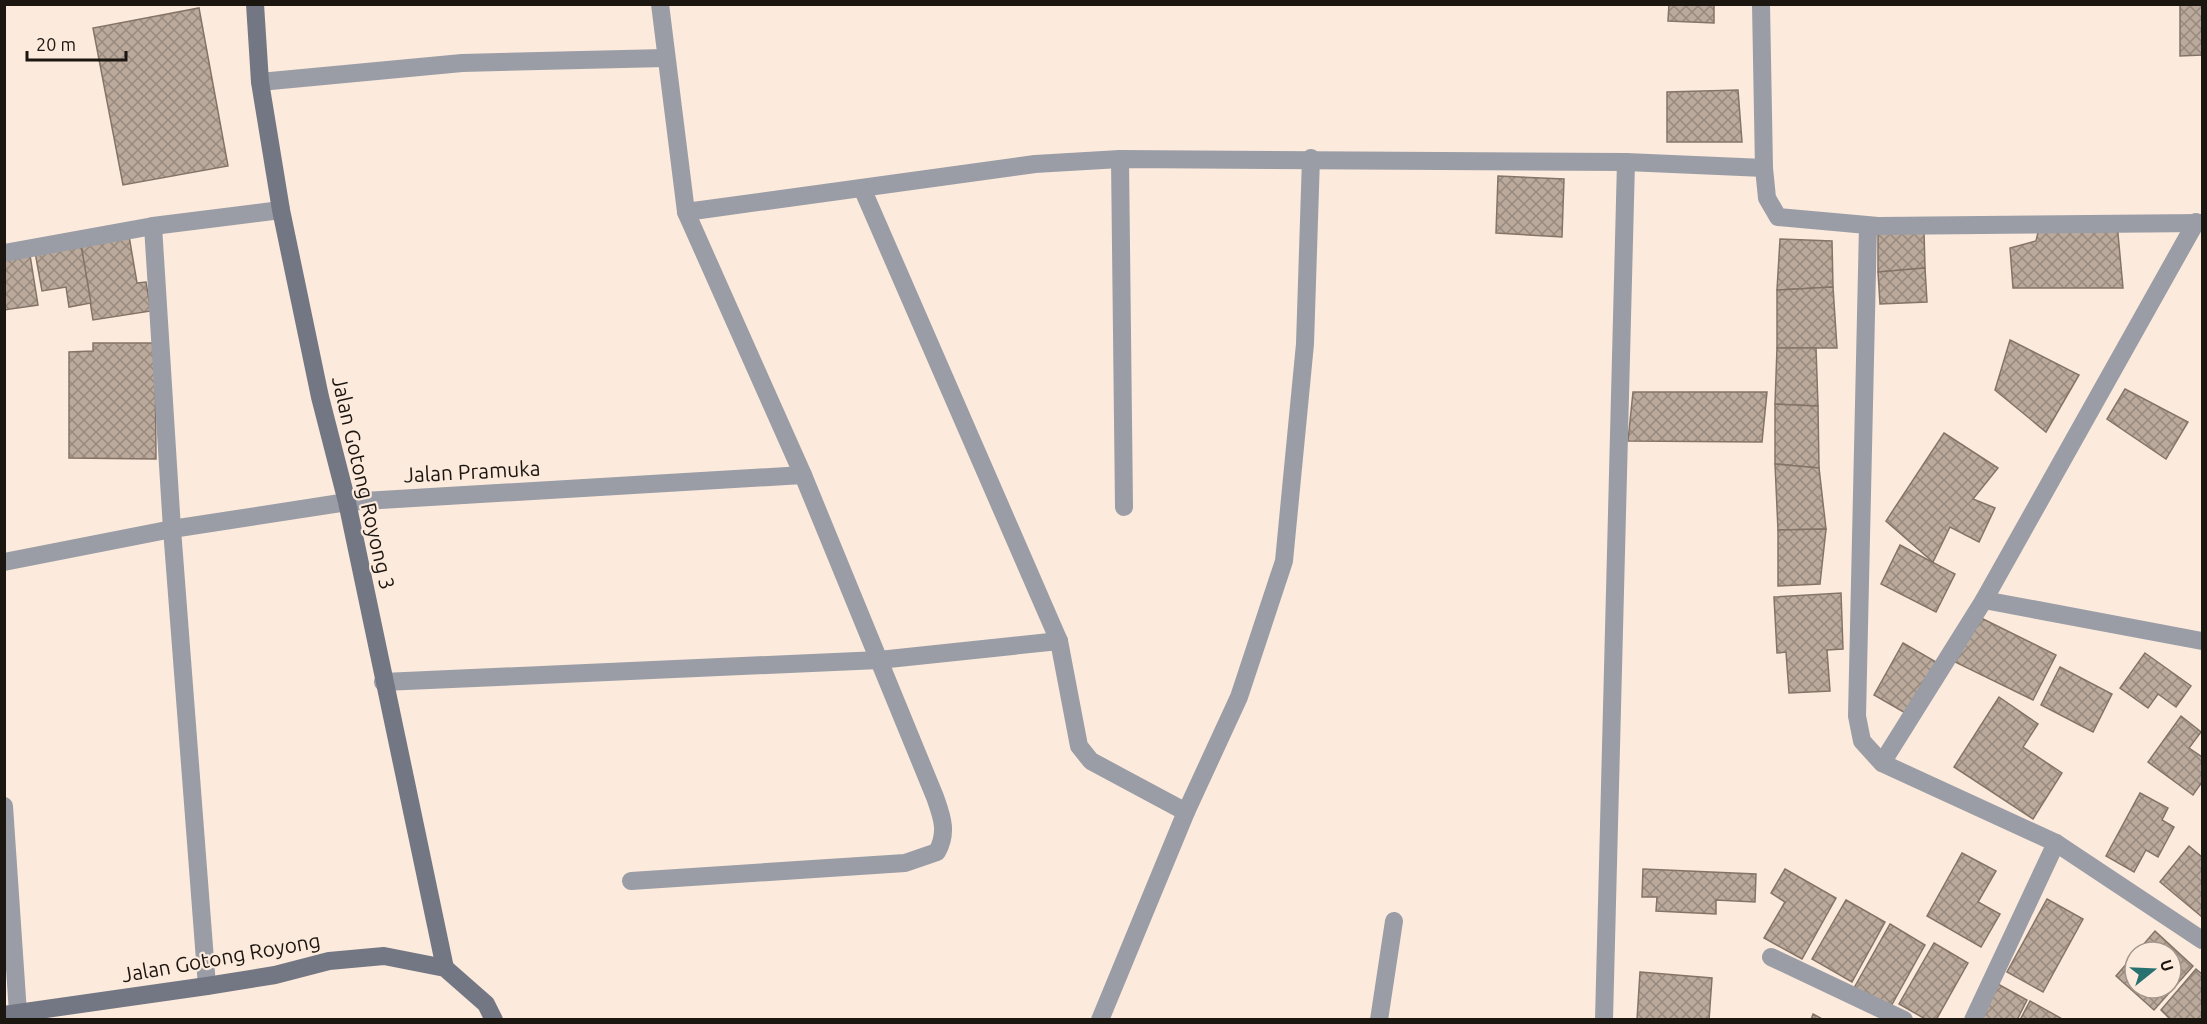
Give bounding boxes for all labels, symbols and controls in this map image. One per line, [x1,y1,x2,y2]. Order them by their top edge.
scale bar [27,24,126,62]
text: 20 m [36,34,76,54]
street label: Jalan Gotong Royong 3 [328,374,400,592]
street label: Jalan Pramuka [403,455,541,487]
street label: Jalan Gotong Royong [119,928,322,986]
north arrow [2123,940,2183,1000]
text: U [2157,957,2178,973]

